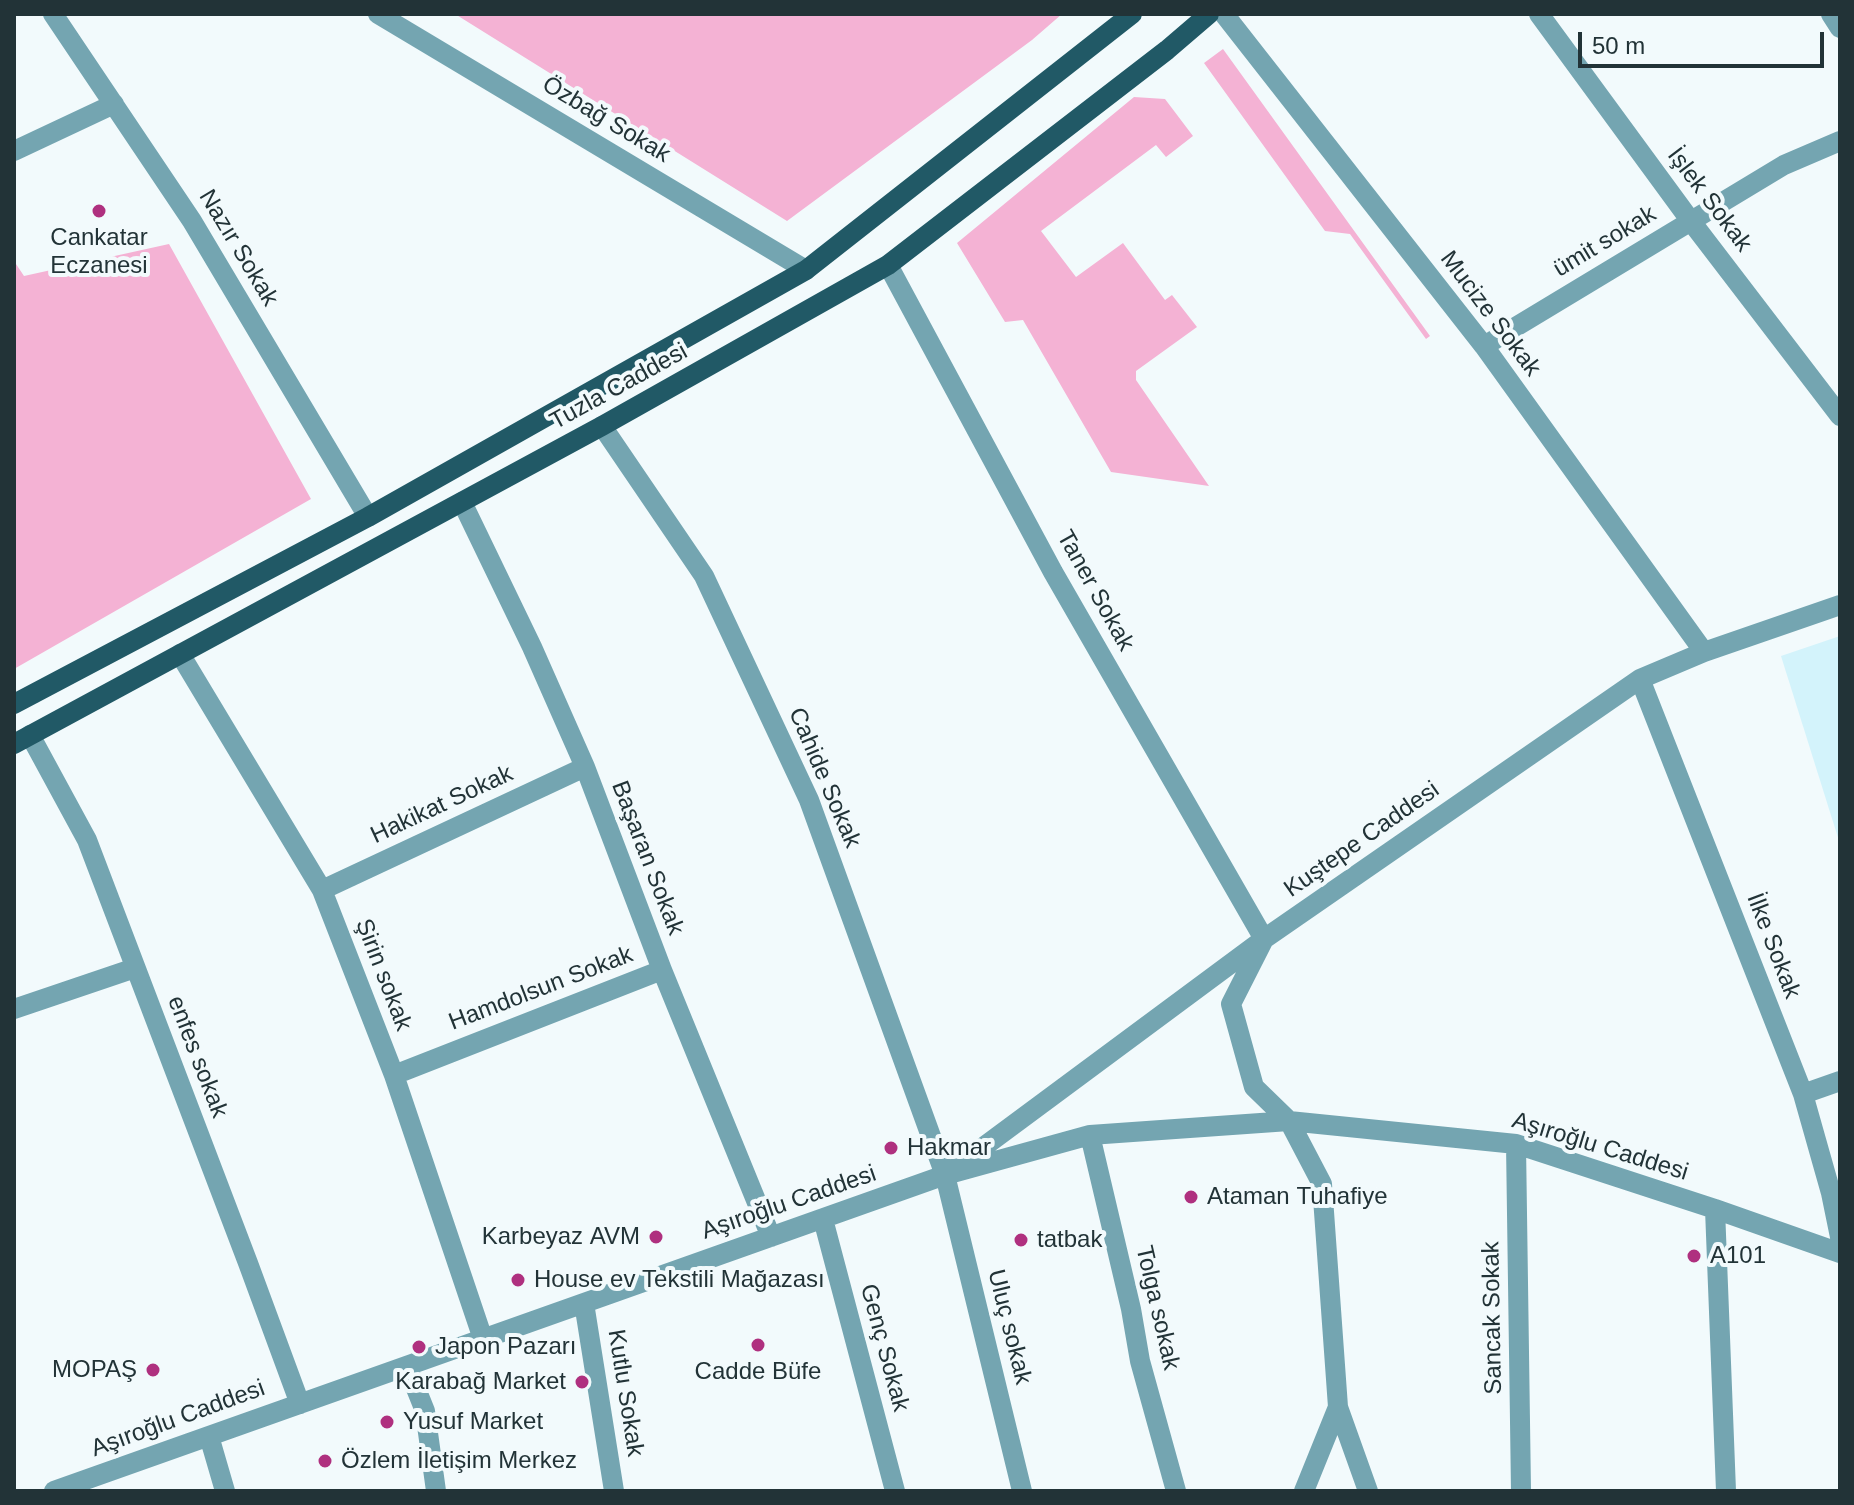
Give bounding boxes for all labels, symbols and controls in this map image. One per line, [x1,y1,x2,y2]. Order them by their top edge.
scale bar [1582,16,1828,66]
text: 50 m [1592,32,1645,59]
street label: Özbağ Sokak [537,71,675,169]
street label: İşlek Sokak [1661,142,1757,258]
street label: Nazır Sokak [192,185,284,311]
street label: ümit sokak [1548,200,1662,284]
marker: Cankatar Eczanesi [90,202,108,220]
place label: Cankatar Eczanesi [50,224,148,280]
street label: Mucize Sokak [1434,246,1546,382]
street label: Tuzla Caddesi [545,337,693,437]
street label: Taner Sokak [1050,526,1140,656]
street label: Cahide Sokak [782,704,866,852]
street label: Hakikat Sokak [366,760,518,850]
street label: Kuştepe Caddesi [1279,776,1445,904]
street label: Başaran Sokak [604,777,690,939]
street label: İlke Sokak [1740,889,1806,1003]
street label: Şirin sokak [349,915,417,1035]
street label: Hamdolsun Sokak [445,941,637,1037]
street label: enfes sokak [161,992,233,1122]
street label: Aşıroğlu Caddesi [1508,1107,1692,1187]
place label: Hakmar [907,1134,991,1162]
marker: Hakmar [882,1139,900,1157]
street label: Aşıroğlu Caddesi [698,1160,880,1246]
place label: Ataman Tuhafiye [1207,1183,1388,1211]
marker: Ataman Tuhafiye [1182,1188,1200,1206]
place label: Karbeyaz AVM [482,1223,640,1251]
place label: tatbak [1037,1226,1102,1254]
marker: Karbeyaz AVM [647,1228,665,1246]
marker: tatbak [1012,1231,1030,1249]
street label: Sancak Sokak [1477,1241,1509,1395]
place label: A101 [1710,1242,1766,1270]
street label: Tolga sokak [1129,1243,1185,1373]
marker: A101 [1685,1247,1703,1265]
place label: House ev Tekstili Mağazası [534,1266,825,1294]
street label: Uluç sokak [981,1267,1037,1387]
marker: House ev Tekstili Mağazası [509,1271,527,1289]
street label: Genç Sokak [853,1281,915,1415]
street label: Kutlu Sokak [601,1327,649,1459]
place label: Japon Pazarı [435,1333,576,1361]
marker: Cadde Büfe [749,1336,767,1354]
marker: Japon Pazarı [410,1338,428,1356]
place label: MOPAŞ [52,1356,137,1384]
place label: Cadde Büfe [695,1358,821,1386]
marker: MOPAŞ [144,1361,162,1379]
place label: Karabağ Market [395,1368,566,1396]
marker: Karabağ Market [573,1373,591,1391]
street label: Aşıroğlu Caddesi [87,1374,269,1464]
place label: Yusuf Market [403,1408,543,1436]
marker: Yusuf Market [378,1413,396,1431]
place label: Özlem İletişim Merkez [341,1447,577,1475]
marker: Özlem İletişim Merkez [316,1452,334,1470]

